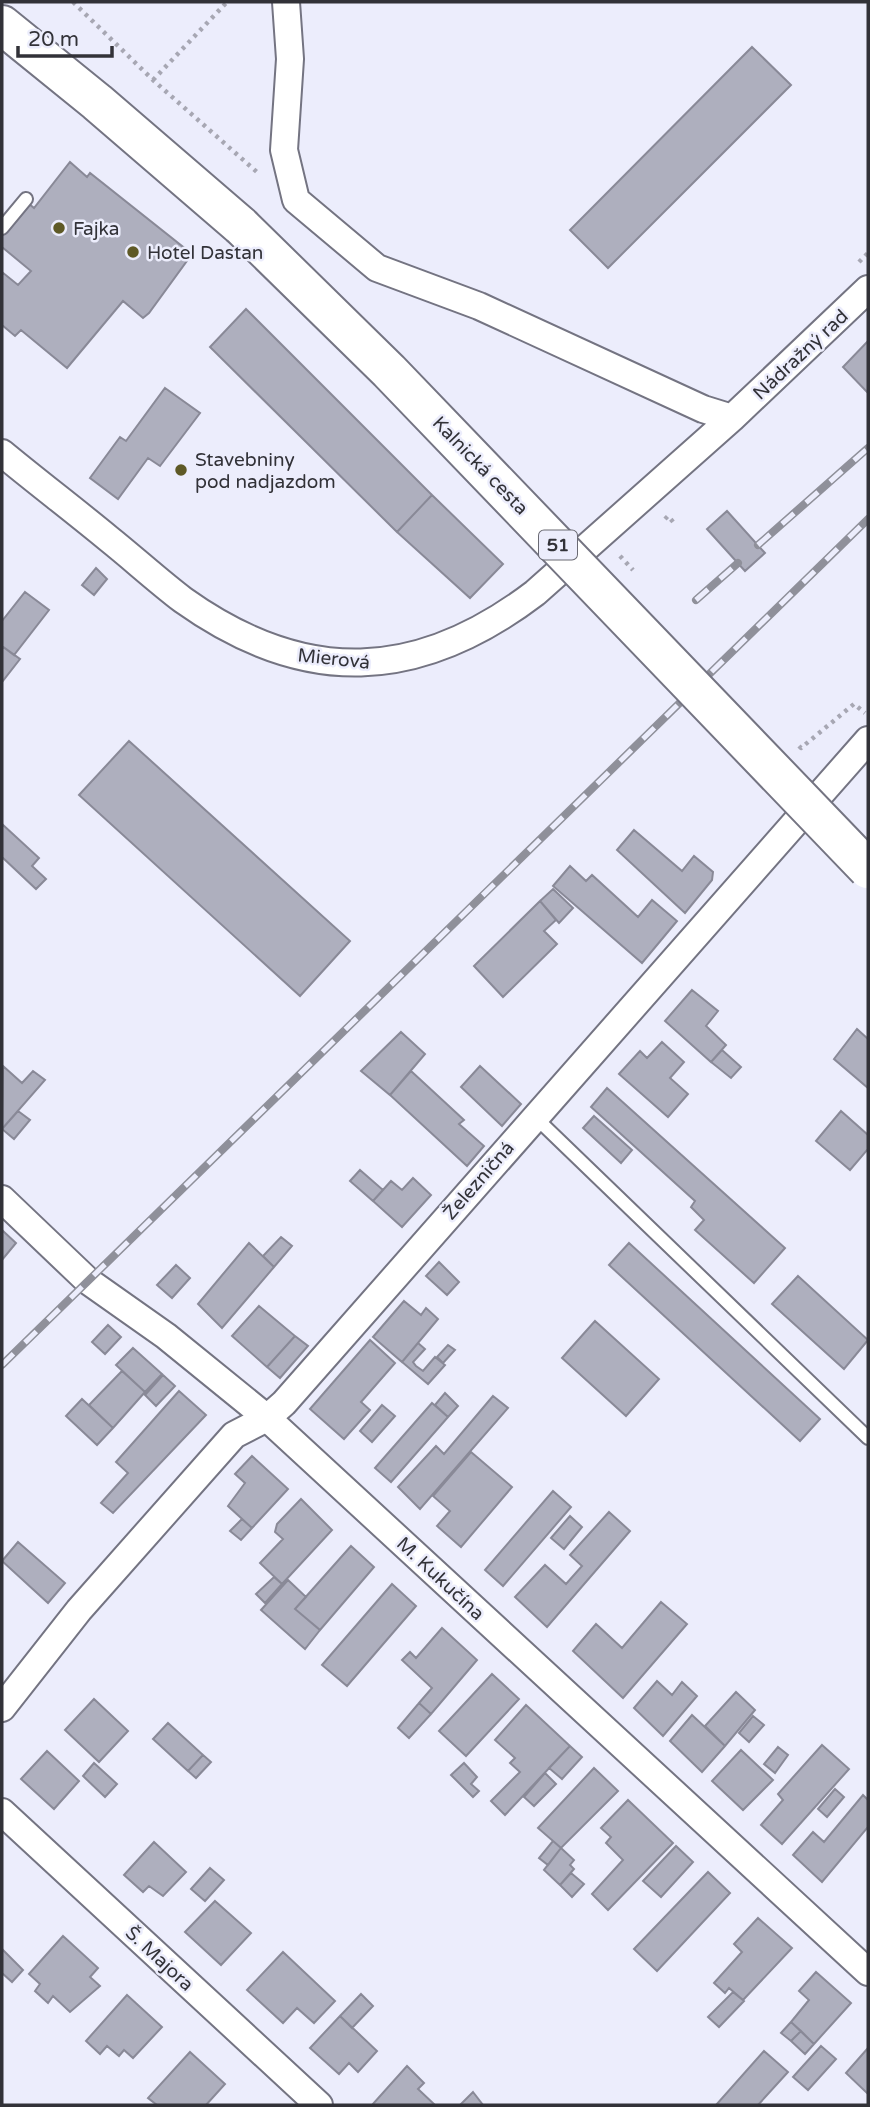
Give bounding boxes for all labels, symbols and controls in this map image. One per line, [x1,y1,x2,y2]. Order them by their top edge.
scale bar [18,14,112,58]
text: 20 m [28,27,79,52]
place label: Fajka [73,218,119,240]
marker: Fajka [51,220,67,236]
place label: Hotel Dastan [147,242,263,264]
marker: Hotel Dastan [125,244,141,260]
street label: Nádražný rad [749,305,853,404]
street label: Kalnická cesta [428,412,533,519]
place label: Stavebniny pod nadjazdom [195,449,336,493]
marker: Stavebniny pod nadjazdom [173,462,189,478]
road number: 51 [539,530,577,560]
street label: Mierová [297,644,371,674]
street label: Železničná [439,1137,519,1224]
street label: M. Kukučína [392,1533,489,1625]
street label: Š. Majora [121,1922,198,1996]

